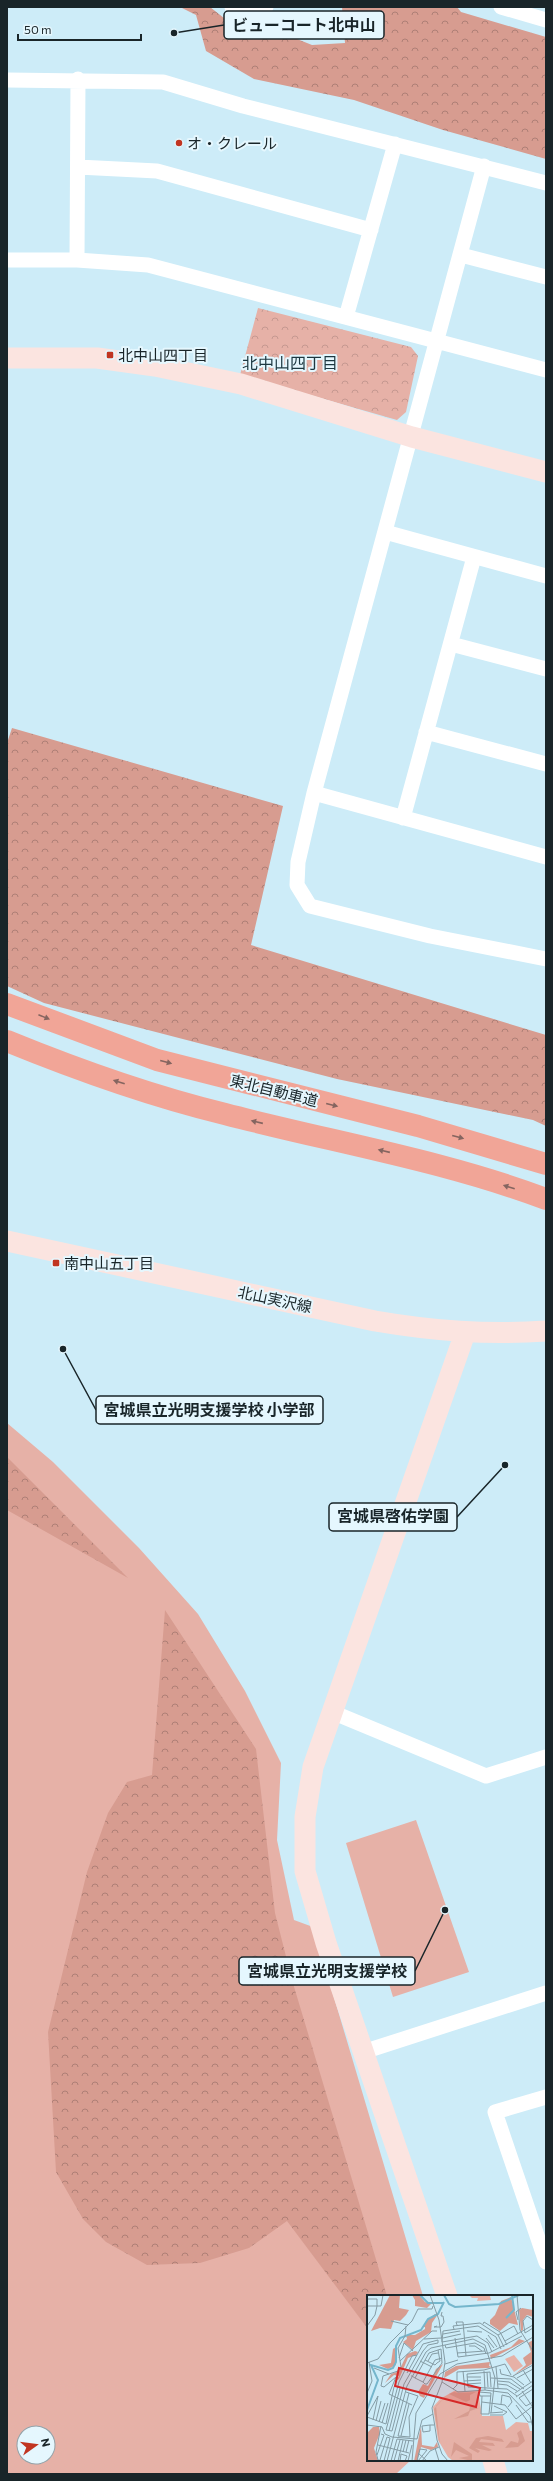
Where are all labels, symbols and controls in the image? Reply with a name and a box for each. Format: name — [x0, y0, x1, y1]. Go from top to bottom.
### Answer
callout: ビューコート北中山 — [224, 11, 384, 39]
text: ビューコート北中山 — [232, 15, 376, 34]
scale bar — [18, 16, 141, 42]
text: 50 m — [24, 22, 52, 36]
place label: オ・クレール — [187, 134, 277, 152]
marker: オ・クレール — [174, 138, 184, 148]
place label: 北中山四丁目 — [118, 346, 208, 364]
marker: 北中山四丁目 — [105, 350, 115, 360]
district label: 北中山四丁目 — [242, 353, 338, 372]
one-way arrow — [38, 1015, 50, 1021]
one-way arrow — [160, 1059, 172, 1065]
street label: 東北自動車道 — [228, 1070, 320, 1110]
one-way arrow — [113, 1079, 125, 1085]
one-way arrow — [326, 1102, 338, 1108]
one-way arrow — [251, 1119, 263, 1125]
one-way arrow — [452, 1134, 464, 1140]
one-way arrow — [378, 1148, 390, 1154]
one-way arrow — [503, 1183, 515, 1189]
place label: 南中山五丁目 — [64, 1254, 154, 1272]
marker: 南中山五丁目 — [51, 1258, 61, 1268]
street label: 北山実沢線 — [236, 1282, 314, 1316]
callout: 宮城県立光明支援学校 小学部 — [96, 1396, 323, 1424]
text: 宮城県立光明支援学校 小学部 — [103, 1400, 315, 1419]
callout: 宮城県啓佑学園 — [329, 1503, 457, 1531]
text: 宮城県啓佑学園 — [337, 1506, 449, 1525]
callout: 宮城県立光明支援学校 — [239, 1957, 415, 1985]
text: 宮城県立光明支援学校 — [247, 1961, 407, 1980]
inset map — [367, 2295, 533, 2461]
north arrow — [16, 2425, 56, 2465]
text: N — [39, 2437, 53, 2448]

